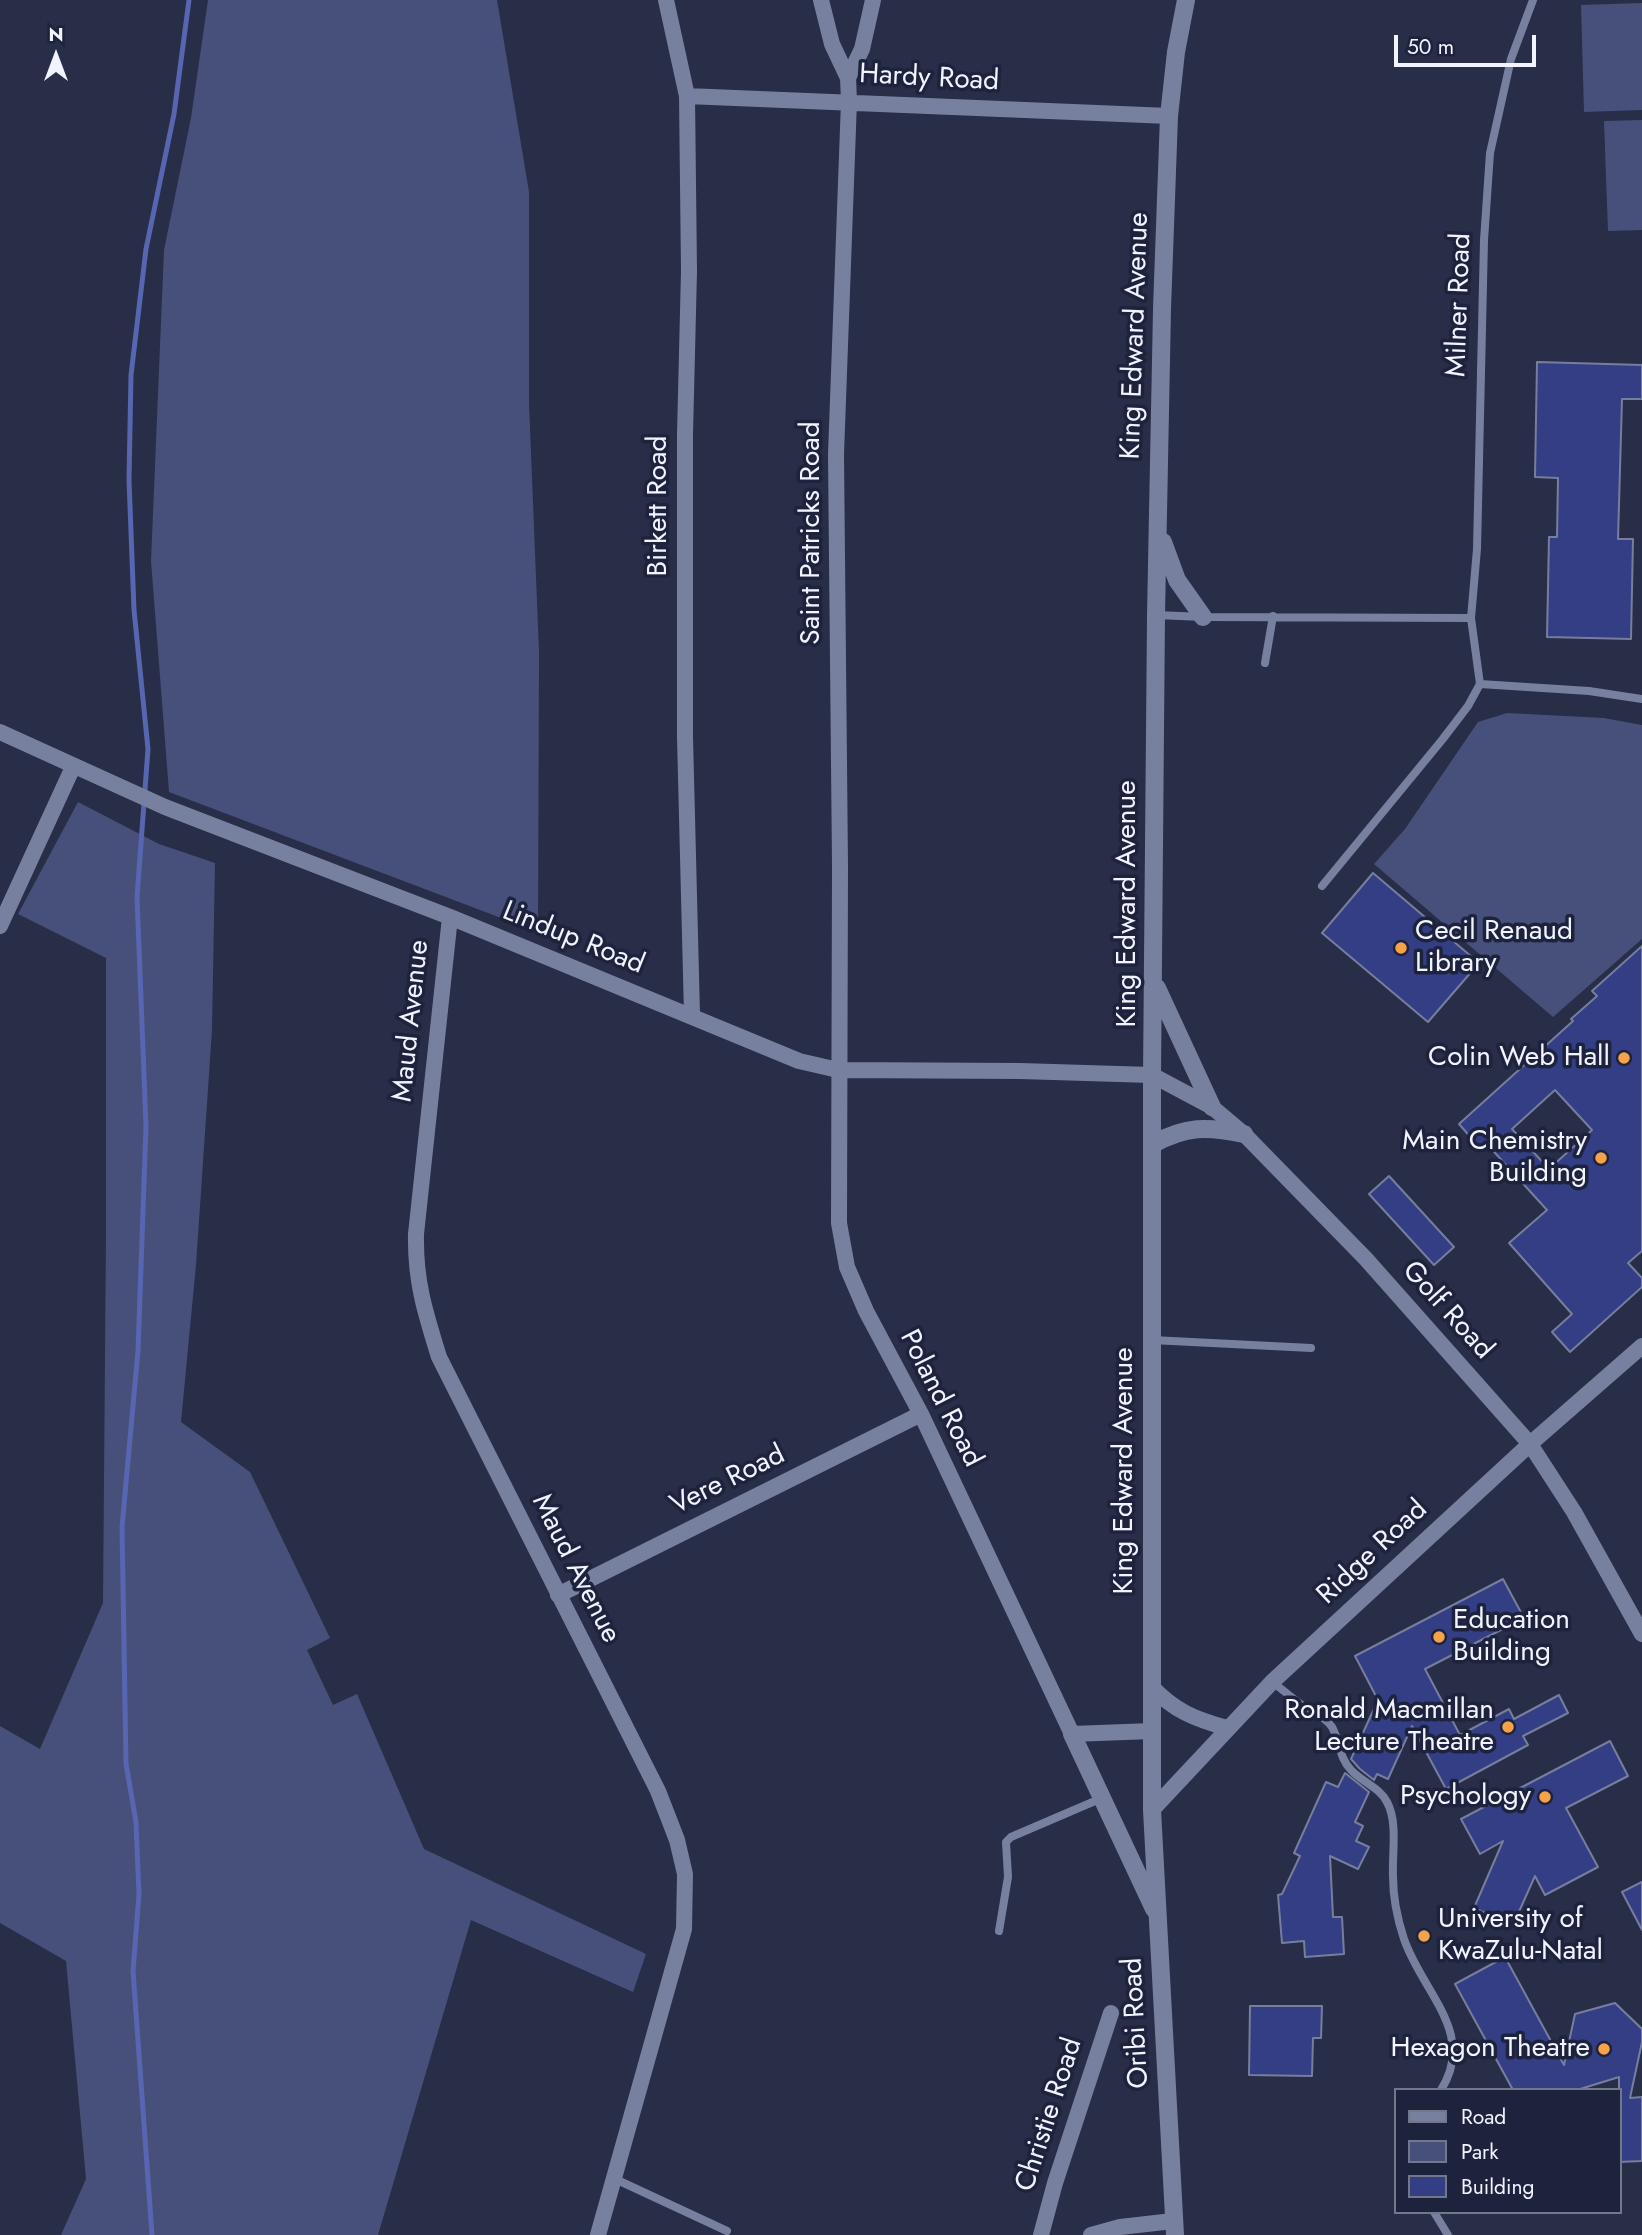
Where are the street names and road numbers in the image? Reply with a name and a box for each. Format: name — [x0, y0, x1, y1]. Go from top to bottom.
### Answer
street label: Hardy Road — [858, 59, 1000, 99]
street label: King Edward Avenue — [1115, 212, 1157, 460]
street label: Milner Road — [1441, 232, 1479, 378]
street label: Saint Patricks Road — [795, 421, 829, 645]
street label: Birkett Road — [642, 435, 676, 577]
street label: King Edward Avenue — [1111, 780, 1145, 1028]
street label: Lindup Road — [497, 895, 649, 983]
street label: Maud Avenue — [387, 938, 437, 1104]
street label: Golf Road — [1394, 1255, 1500, 1367]
street label: Poland Road — [891, 1325, 989, 1473]
street label: King Edward Avenue — [1108, 1347, 1142, 1595]
street label: Vere Road — [665, 1439, 791, 1523]
street label: Maud Avenue — [523, 1489, 627, 1649]
street label: Ridge Road — [1311, 1494, 1435, 1612]
street label: Oribi Road — [1117, 1957, 1157, 2089]
street label: Christie Road — [1009, 2034, 1091, 2196]

